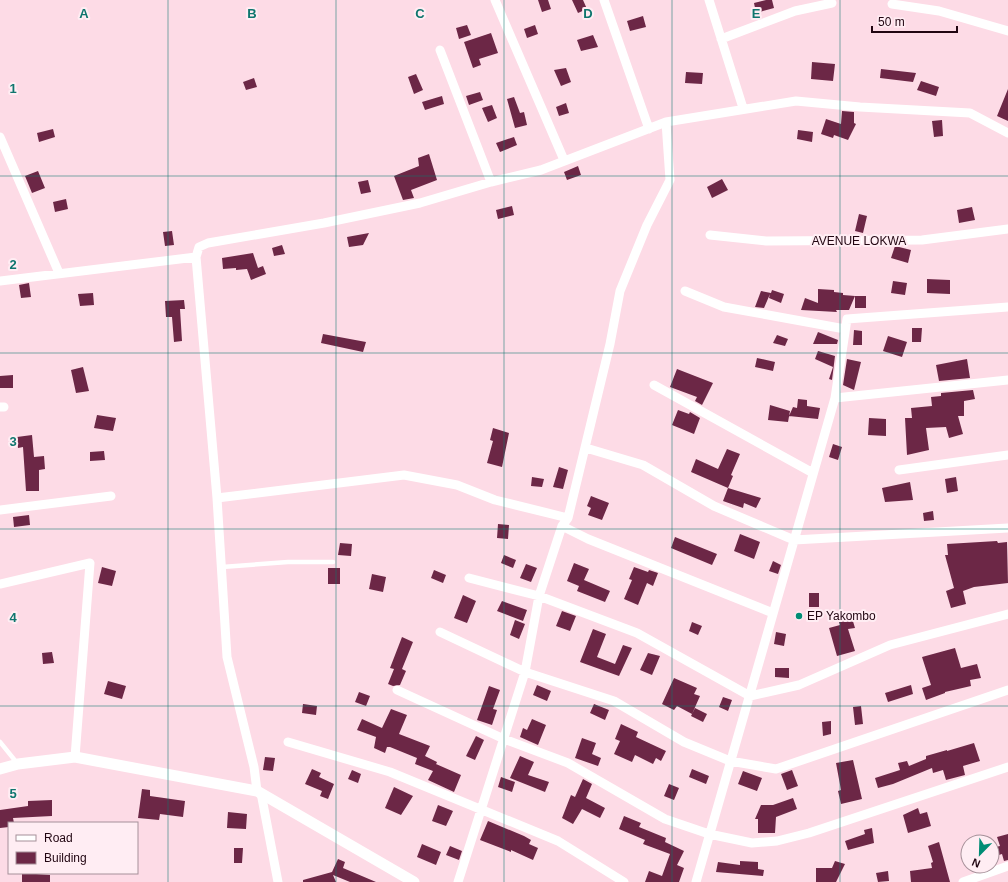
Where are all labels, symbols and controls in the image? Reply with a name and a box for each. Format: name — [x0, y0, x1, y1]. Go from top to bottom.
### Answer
text: A — [79, 6, 89, 21]
text: B — [247, 6, 257, 21]
text: C — [415, 6, 425, 21]
text: D — [583, 6, 593, 21]
text: E — [752, 6, 761, 21]
scale bar — [872, 8, 957, 34]
text: 50 m — [878, 15, 905, 29]
text: 1 — [9, 81, 17, 96]
street label: AVENUE LOKWA — [812, 234, 906, 248]
text: 2 — [9, 257, 17, 272]
text: 3 — [9, 434, 17, 449]
place label: EP Yakombo — [807, 609, 876, 623]
text: 4 — [9, 610, 17, 625]
marker: EP Yakombo — [794, 611, 804, 621]
text: 5 — [9, 786, 17, 801]
legend — [8, 822, 138, 874]
text: Road — [44, 831, 73, 845]
north arrow — [960, 834, 1000, 874]
text: Building — [44, 851, 87, 865]
text: N — [970, 856, 982, 870]

